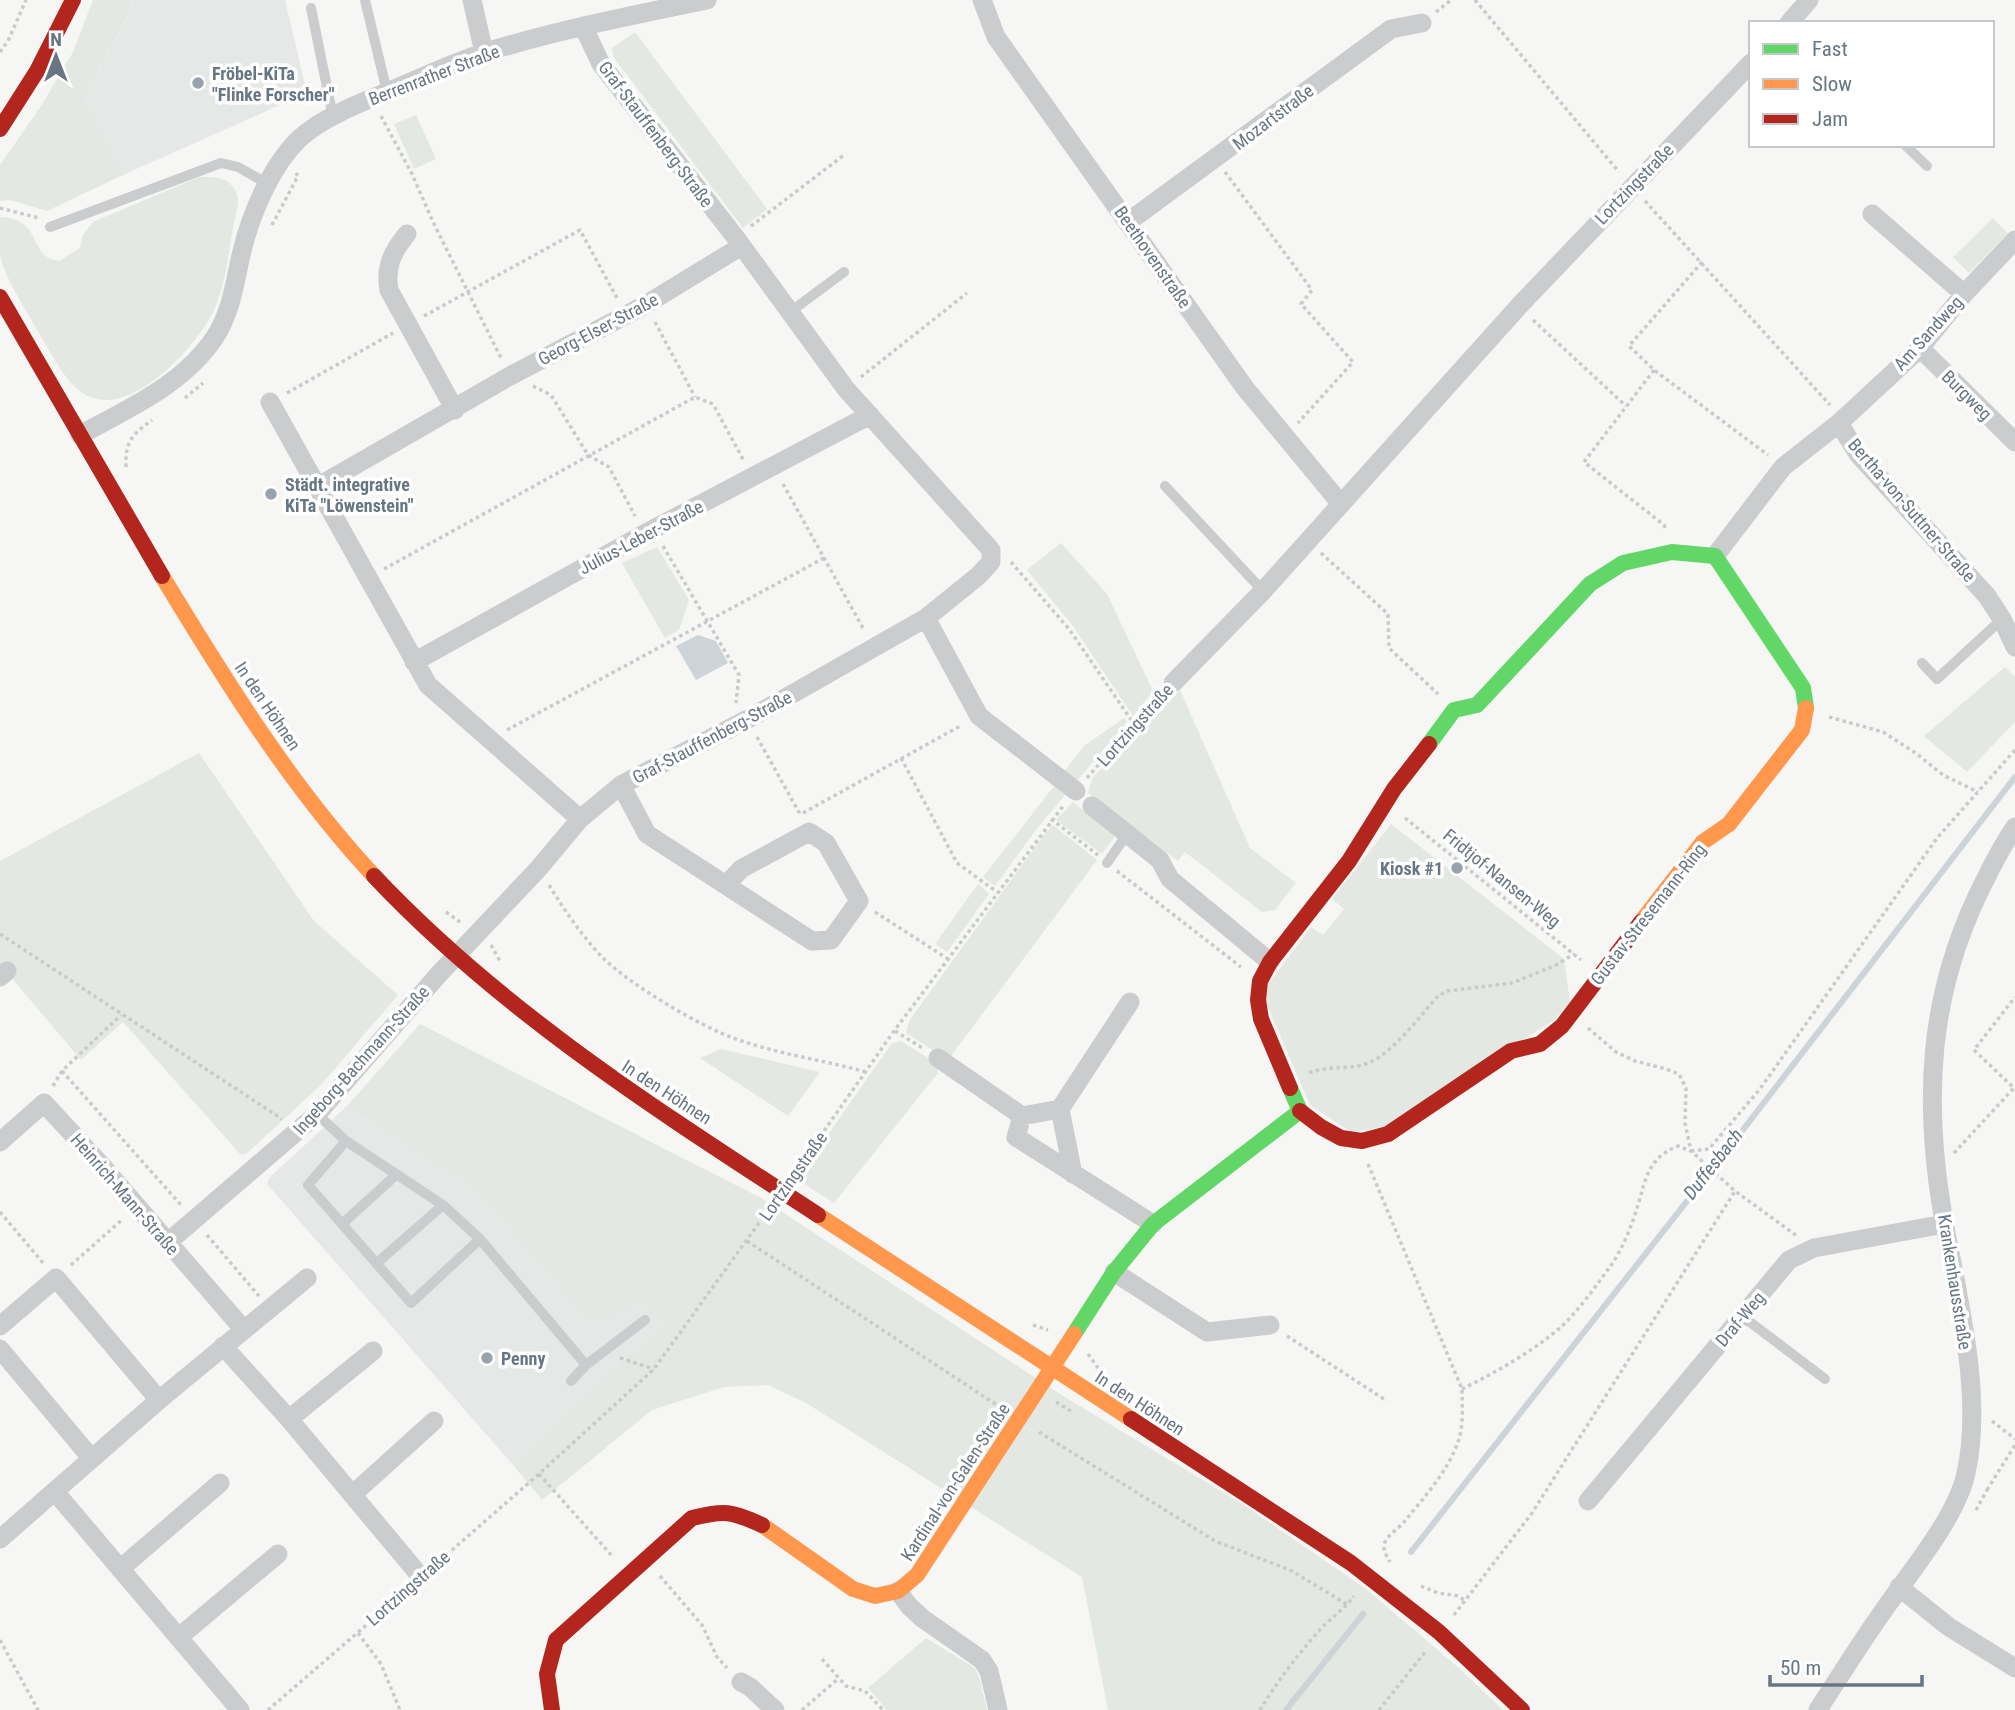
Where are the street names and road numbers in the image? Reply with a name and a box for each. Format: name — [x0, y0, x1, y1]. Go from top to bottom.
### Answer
street label: Berrenrather Straße — [366, 40, 502, 110]
street label: Graf-Stauffenberg-Straße — [594, 57, 718, 211]
street label: Mozartstraße — [1229, 80, 1317, 154]
street label: Lortzingstraße — [1590, 139, 1678, 229]
street label: Beethovenstraße — [1110, 202, 1196, 312]
street label: Georg-Elser-Straße — [534, 289, 662, 369]
street label: Am Sandweg — [1889, 292, 1967, 374]
street label: Burgweg — [1938, 366, 1996, 424]
street label: Bertha-von-Suttner-Straße — [1844, 434, 1980, 586]
street label: Julius-Leber-Straße — [575, 495, 707, 579]
street label: In den Höhnen — [231, 658, 305, 754]
street label: Lortzingstraße — [1093, 679, 1177, 771]
street label: Graf-Stauffenberg-Straße — [629, 686, 795, 788]
street label: Fridtjof-Nansen-Weg — [1439, 824, 1565, 932]
street label: Gustav-Stresemann-Ring — [1586, 839, 1710, 989]
street label: Ingeborg-Bachmann-Straße — [289, 981, 433, 1139]
street label: In den Höhnen — [618, 1055, 716, 1129]
street label: Lortzingstraße — [755, 1128, 831, 1224]
street label: Heinrich-Mann-Straße — [67, 1129, 183, 1259]
street label: Krankenhausstraße — [1934, 1213, 1976, 1351]
street label: Draf-Weg — [1711, 1287, 1769, 1351]
street label: In den Höhnen — [1091, 1366, 1189, 1440]
street label: Kardinal-von-Galen-Straße — [896, 1399, 1014, 1565]
street label: Lortzingstraße — [362, 1546, 454, 1630]

